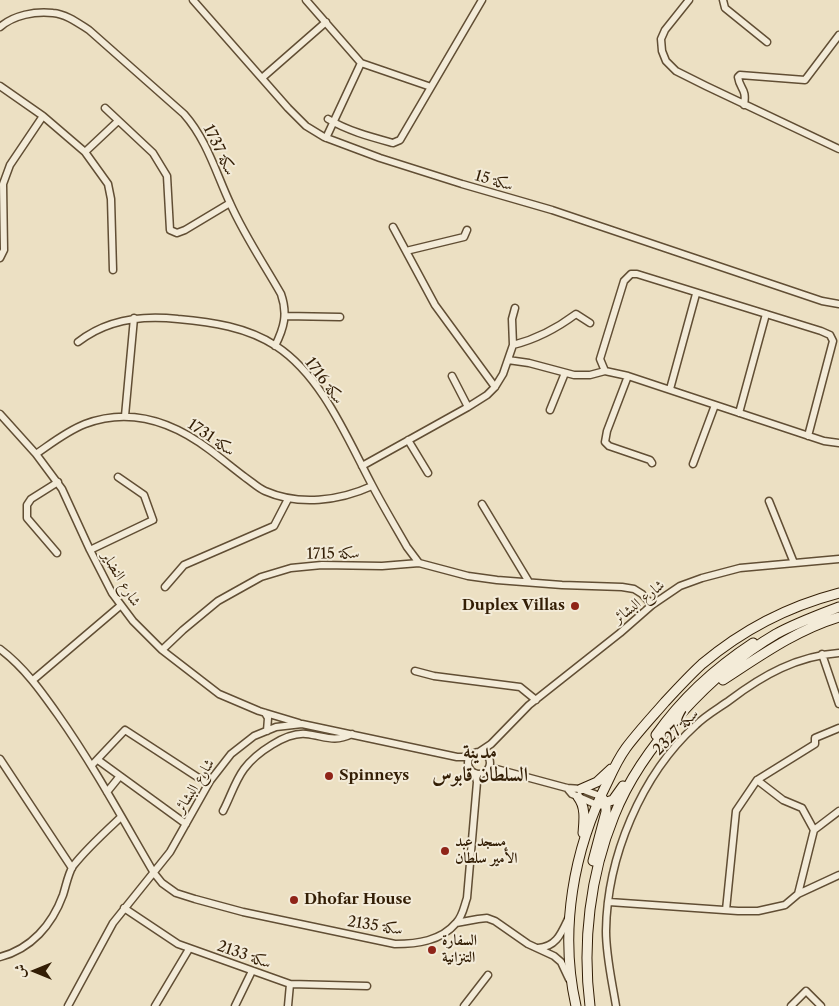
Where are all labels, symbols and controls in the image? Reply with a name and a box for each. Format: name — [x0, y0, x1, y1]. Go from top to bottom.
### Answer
street label: سكة 1737 — [199, 122, 239, 178]
street label: سكة 15 — [473, 167, 515, 195]
street label: سكة 1716 — [301, 354, 347, 408]
street label: سكة 1731 — [184, 416, 238, 460]
street label: سكة 1715 — [307, 545, 359, 563]
street label: شارع النضاير — [98, 548, 144, 610]
street label: شارع البشائر — [610, 576, 668, 628]
place label: Duplex Villas — [462, 597, 565, 615]
marker: Duplex Villas — [569, 600, 581, 612]
street label: سكة 2327 — [650, 705, 702, 759]
district label: مدينة السلطان قابوس — [432, 740, 528, 787]
street label: شارع البشائر — [171, 756, 219, 816]
place label: Spinneys — [339, 767, 409, 785]
marker: Spinneys — [323, 770, 335, 782]
place label: مسجد عبد الأمير سلطان — [455, 833, 517, 868]
marker: مسجد عبد الأمير سلطان — [439, 845, 451, 857]
place label: Dhofar House — [304, 891, 411, 909]
marker: Dhofar House — [288, 894, 300, 906]
street label: سكة 2135 — [346, 913, 404, 939]
place label: السفارة التنزانية — [442, 932, 477, 967]
street label: سكة 2133 — [215, 937, 273, 973]
marker: السفارة التنزانية — [426, 944, 438, 956]
north arrow — [10, 946, 60, 996]
text: ش — [11, 964, 29, 978]

